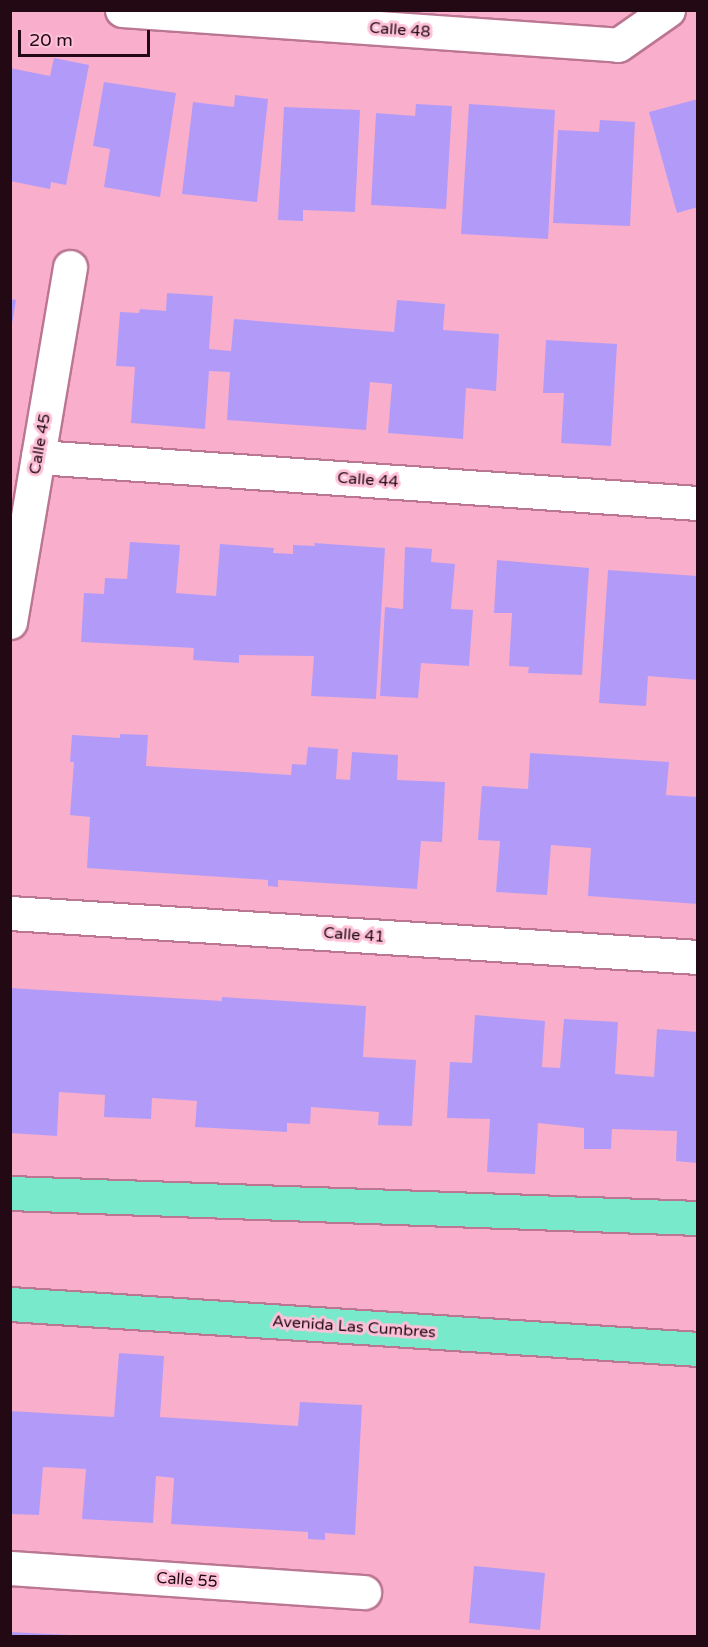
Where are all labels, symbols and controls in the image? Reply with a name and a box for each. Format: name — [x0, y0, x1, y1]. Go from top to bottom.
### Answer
scale bar — [21, 18, 153, 56]
street label: Calle 48 — [369, 18, 431, 42]
text: 20 m — [29, 29, 73, 51]
street label: Calle 45 — [25, 412, 55, 476]
street label: Calle 44 — [337, 468, 399, 492]
street label: Calle 41 — [323, 923, 385, 947]
street label: Avenida Las Cumbres — [272, 1312, 436, 1342]
street label: Calle 55 — [156, 1568, 218, 1592]

